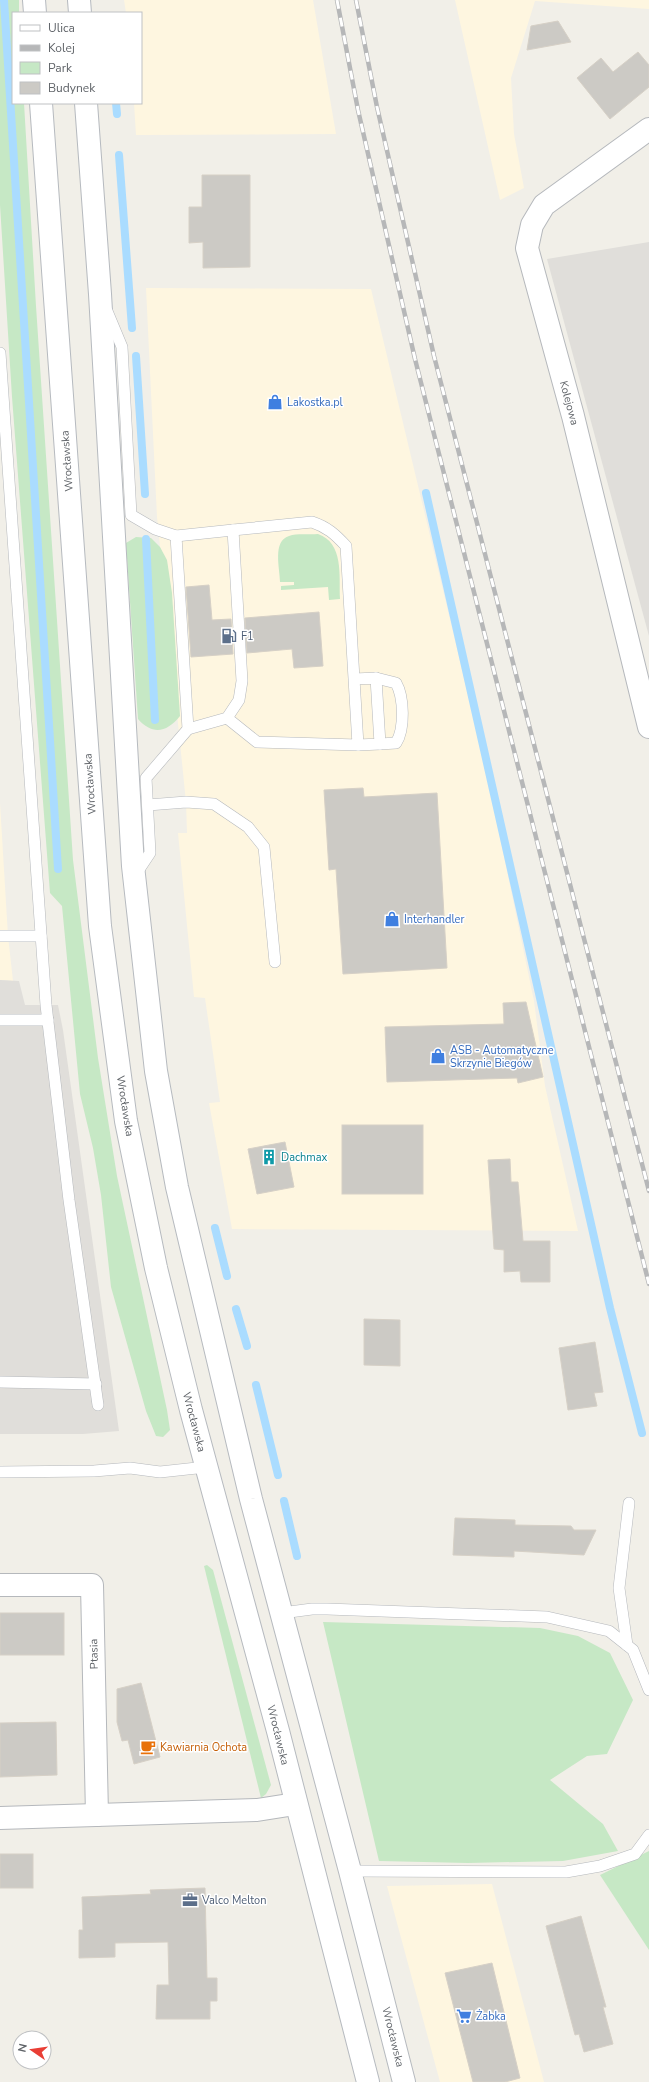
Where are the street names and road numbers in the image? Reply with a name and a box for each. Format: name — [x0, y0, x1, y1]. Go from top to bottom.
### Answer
street label: Kolejowa — [556, 379, 582, 427]
street label: Wrocławska — [57, 430, 77, 492]
street label: Wrocławska — [80, 753, 100, 815]
street label: Wrocławska — [113, 1075, 137, 1138]
street label: Wrocławska — [179, 1390, 209, 1454]
street label: Ptasia — [86, 1638, 102, 1669]
street label: Wrocławska — [263, 1703, 293, 1767]
street label: Wrocławska — [378, 2005, 408, 2069]

